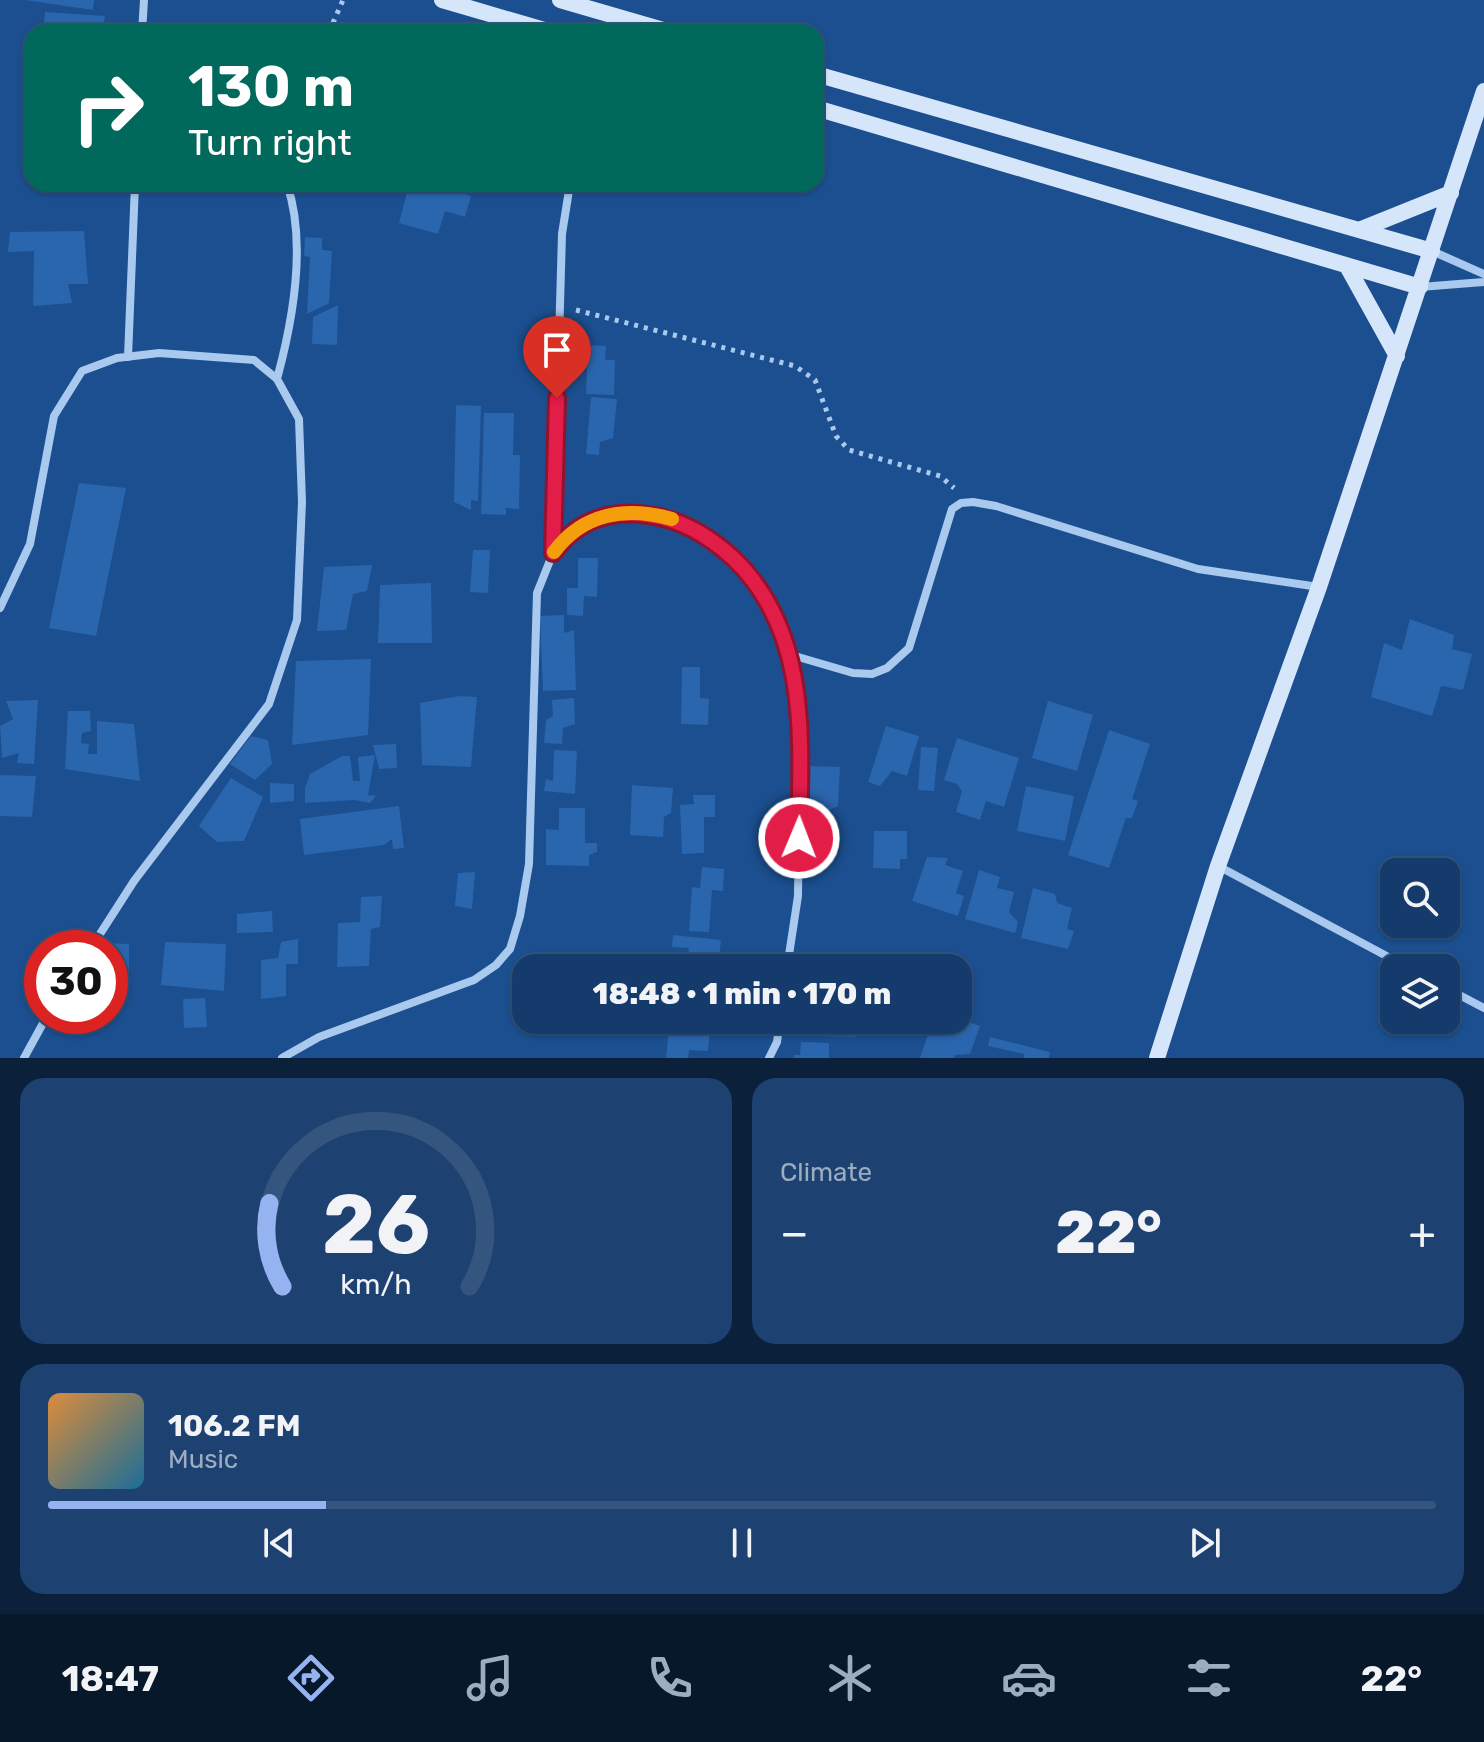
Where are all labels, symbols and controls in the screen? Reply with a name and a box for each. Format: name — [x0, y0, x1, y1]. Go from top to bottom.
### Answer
text: 130 m — [188, 54, 354, 120]
icon: right — [56, 56, 160, 160]
text: Turn right — [188, 121, 352, 164]
pin — [523, 316, 591, 398]
icon: arrive — [535, 328, 579, 372]
position arrow — [757, 796, 841, 880]
map controls — [1380, 858, 1460, 1034]
button: search — [1380, 858, 1460, 938]
speed limit sign: 30 — [24, 930, 128, 1034]
button: layers — [1380, 954, 1460, 1034]
text: 18:48 · 1 min · 170 m — [593, 976, 891, 1012]
text: Climate — [780, 1157, 872, 1188]
text: 26 — [322, 1175, 430, 1274]
text: 22° — [1055, 1197, 1162, 1268]
text: − — [780, 1207, 809, 1259]
text: + — [1409, 1207, 1436, 1259]
text: km/h — [340, 1267, 412, 1301]
text: 106.2 FM — [168, 1408, 301, 1444]
text: Music — [168, 1444, 238, 1475]
icon: previous — [257, 1521, 301, 1565]
icon: pause — [720, 1521, 764, 1565]
icon: next — [1183, 1521, 1227, 1565]
icon: directions — [283, 1650, 339, 1706]
icon: music — [462, 1650, 518, 1706]
icon: phone — [642, 1650, 698, 1706]
icon: climate — [822, 1650, 878, 1706]
icon: car — [1001, 1650, 1057, 1706]
icon: filters — [1181, 1650, 1237, 1706]
text: 18:47 — [62, 1657, 159, 1700]
text: 22° — [1361, 1657, 1422, 1700]

